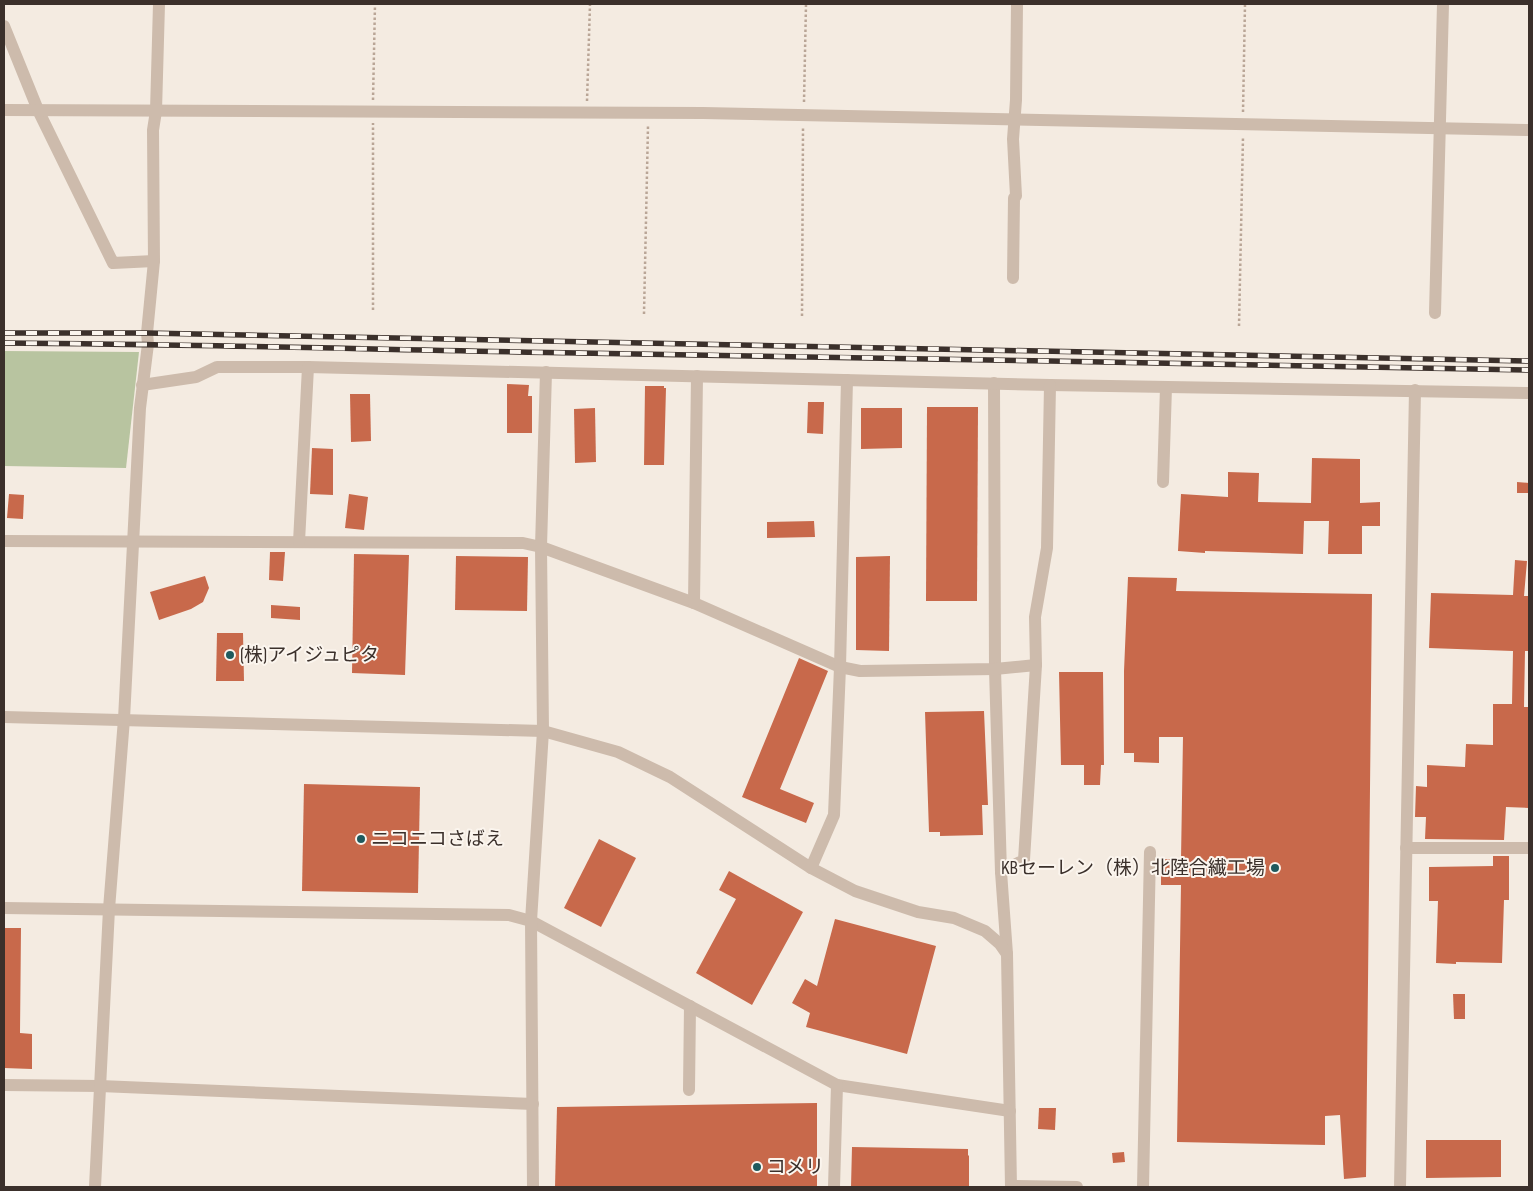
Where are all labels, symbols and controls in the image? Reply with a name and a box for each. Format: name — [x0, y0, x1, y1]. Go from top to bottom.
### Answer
place label: (株)アイジュピタ — [240, 644, 379, 667]
marker: (株)アイジュピタ — [224, 649, 236, 661]
place label: ニコニコさばえ — [371, 828, 504, 851]
marker: ニコニコさばえ — [355, 833, 367, 845]
place label: KBセーレン（株）北陸合繊工場 — [1001, 857, 1265, 880]
marker: KBセーレン（株）北陸合繊工場 — [1269, 862, 1281, 874]
place label: コメリ — [767, 1156, 824, 1179]
marker: コメリ — [751, 1161, 763, 1173]

